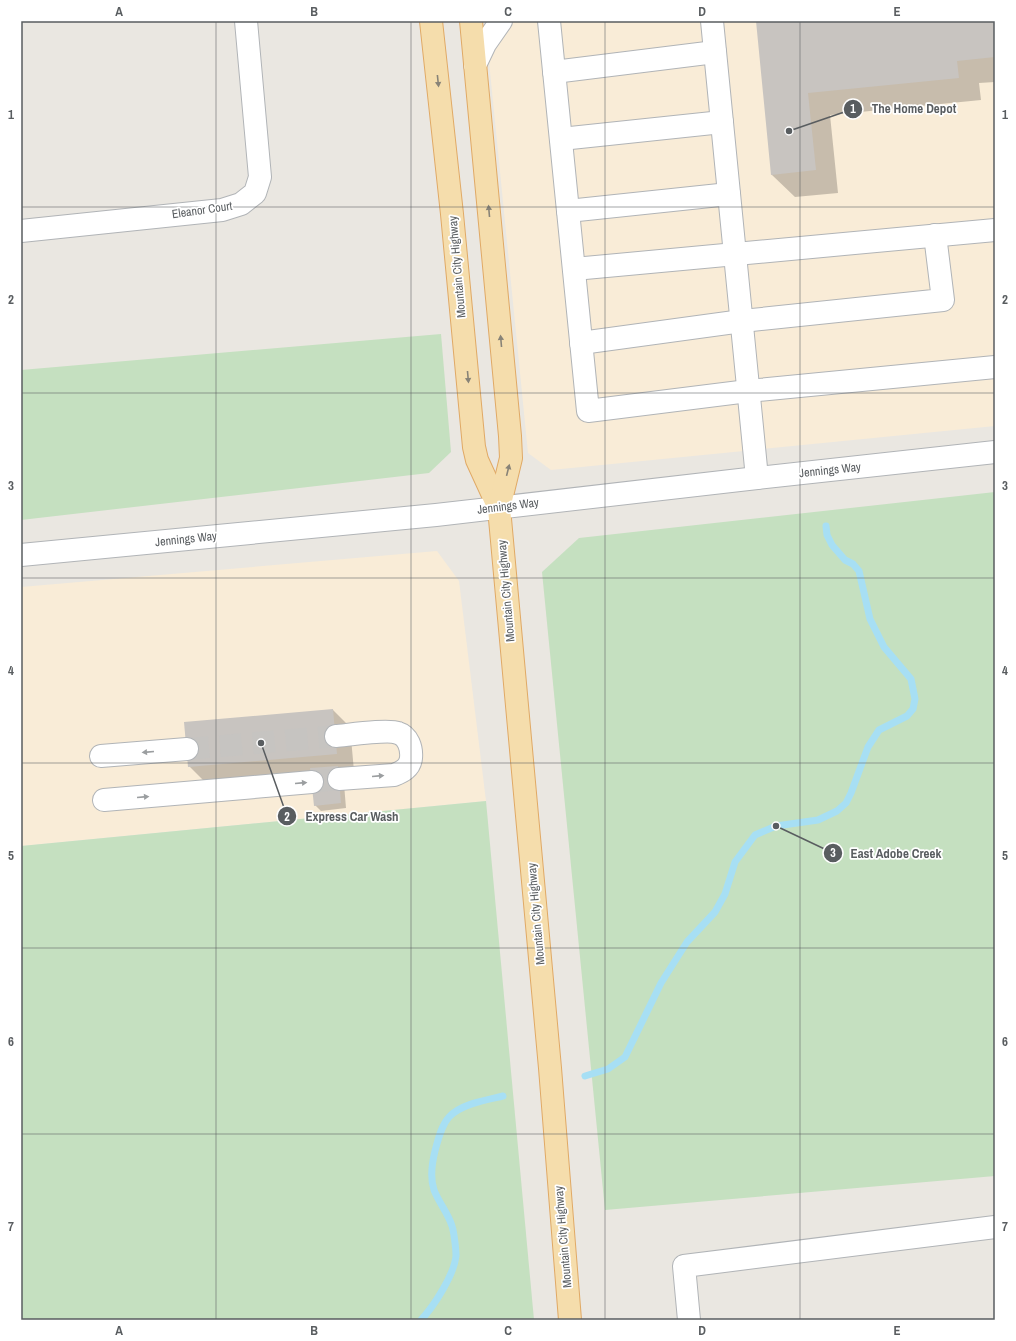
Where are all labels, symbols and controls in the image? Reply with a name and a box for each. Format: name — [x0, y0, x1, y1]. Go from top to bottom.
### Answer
text: A — [115, 3, 123, 20]
text: B — [310, 3, 318, 20]
text: C — [504, 3, 512, 20]
text: D — [698, 3, 706, 20]
text: E — [893, 3, 901, 20]
one-way arrow — [435, 75, 441, 87]
callout: The Home Depot — [843, 96, 964, 121]
text: The Home Depot — [872, 100, 957, 117]
text: 1 — [850, 101, 856, 117]
text: 1 — [8, 106, 14, 123]
text: 1 — [1002, 106, 1008, 123]
street label: Eleanor Court — [171, 198, 233, 222]
one-way arrow — [486, 205, 492, 217]
street label: Mountain City Highway — [445, 215, 469, 319]
text: 2 — [8, 291, 14, 308]
text: 2 — [1002, 291, 1008, 308]
one-way arrow — [498, 335, 505, 347]
one-way arrow — [464, 371, 471, 383]
street label: Jennings Way — [798, 459, 862, 481]
one-way arrow — [506, 464, 512, 476]
text: 3 — [8, 477, 14, 494]
text: 3 — [1002, 477, 1008, 494]
street label: Jennings Way — [476, 494, 540, 518]
street label: Jennings Way — [154, 528, 218, 550]
street label: Mountain City Highway — [494, 539, 518, 643]
text: 4 — [8, 662, 14, 679]
text: 4 — [1002, 662, 1008, 679]
one-way arrow — [142, 749, 154, 756]
one-way arrow — [372, 773, 384, 779]
one-way arrow — [295, 779, 307, 786]
one-way arrow — [137, 793, 149, 800]
callout: Express Car Wash — [277, 804, 406, 829]
text: Express Car Wash — [305, 808, 399, 825]
text: 2 — [284, 809, 290, 825]
callout: East Adobe Creek — [823, 841, 950, 866]
text: 3 — [830, 845, 836, 861]
text: East Adobe Creek — [851, 845, 941, 862]
text: 5 — [8, 847, 14, 864]
text: 5 — [1002, 847, 1008, 864]
street label: Mountain City Highway — [524, 862, 548, 966]
text: 6 — [8, 1033, 14, 1050]
text: 6 — [1002, 1033, 1008, 1050]
street label: Mountain City Highway — [551, 1185, 575, 1289]
text: 7 — [8, 1218, 14, 1235]
text: 7 — [1002, 1218, 1008, 1235]
text: A — [115, 1322, 123, 1339]
text: B — [310, 1322, 318, 1339]
text: C — [504, 1322, 512, 1339]
text: D — [698, 1322, 706, 1339]
text: E — [893, 1322, 901, 1339]

